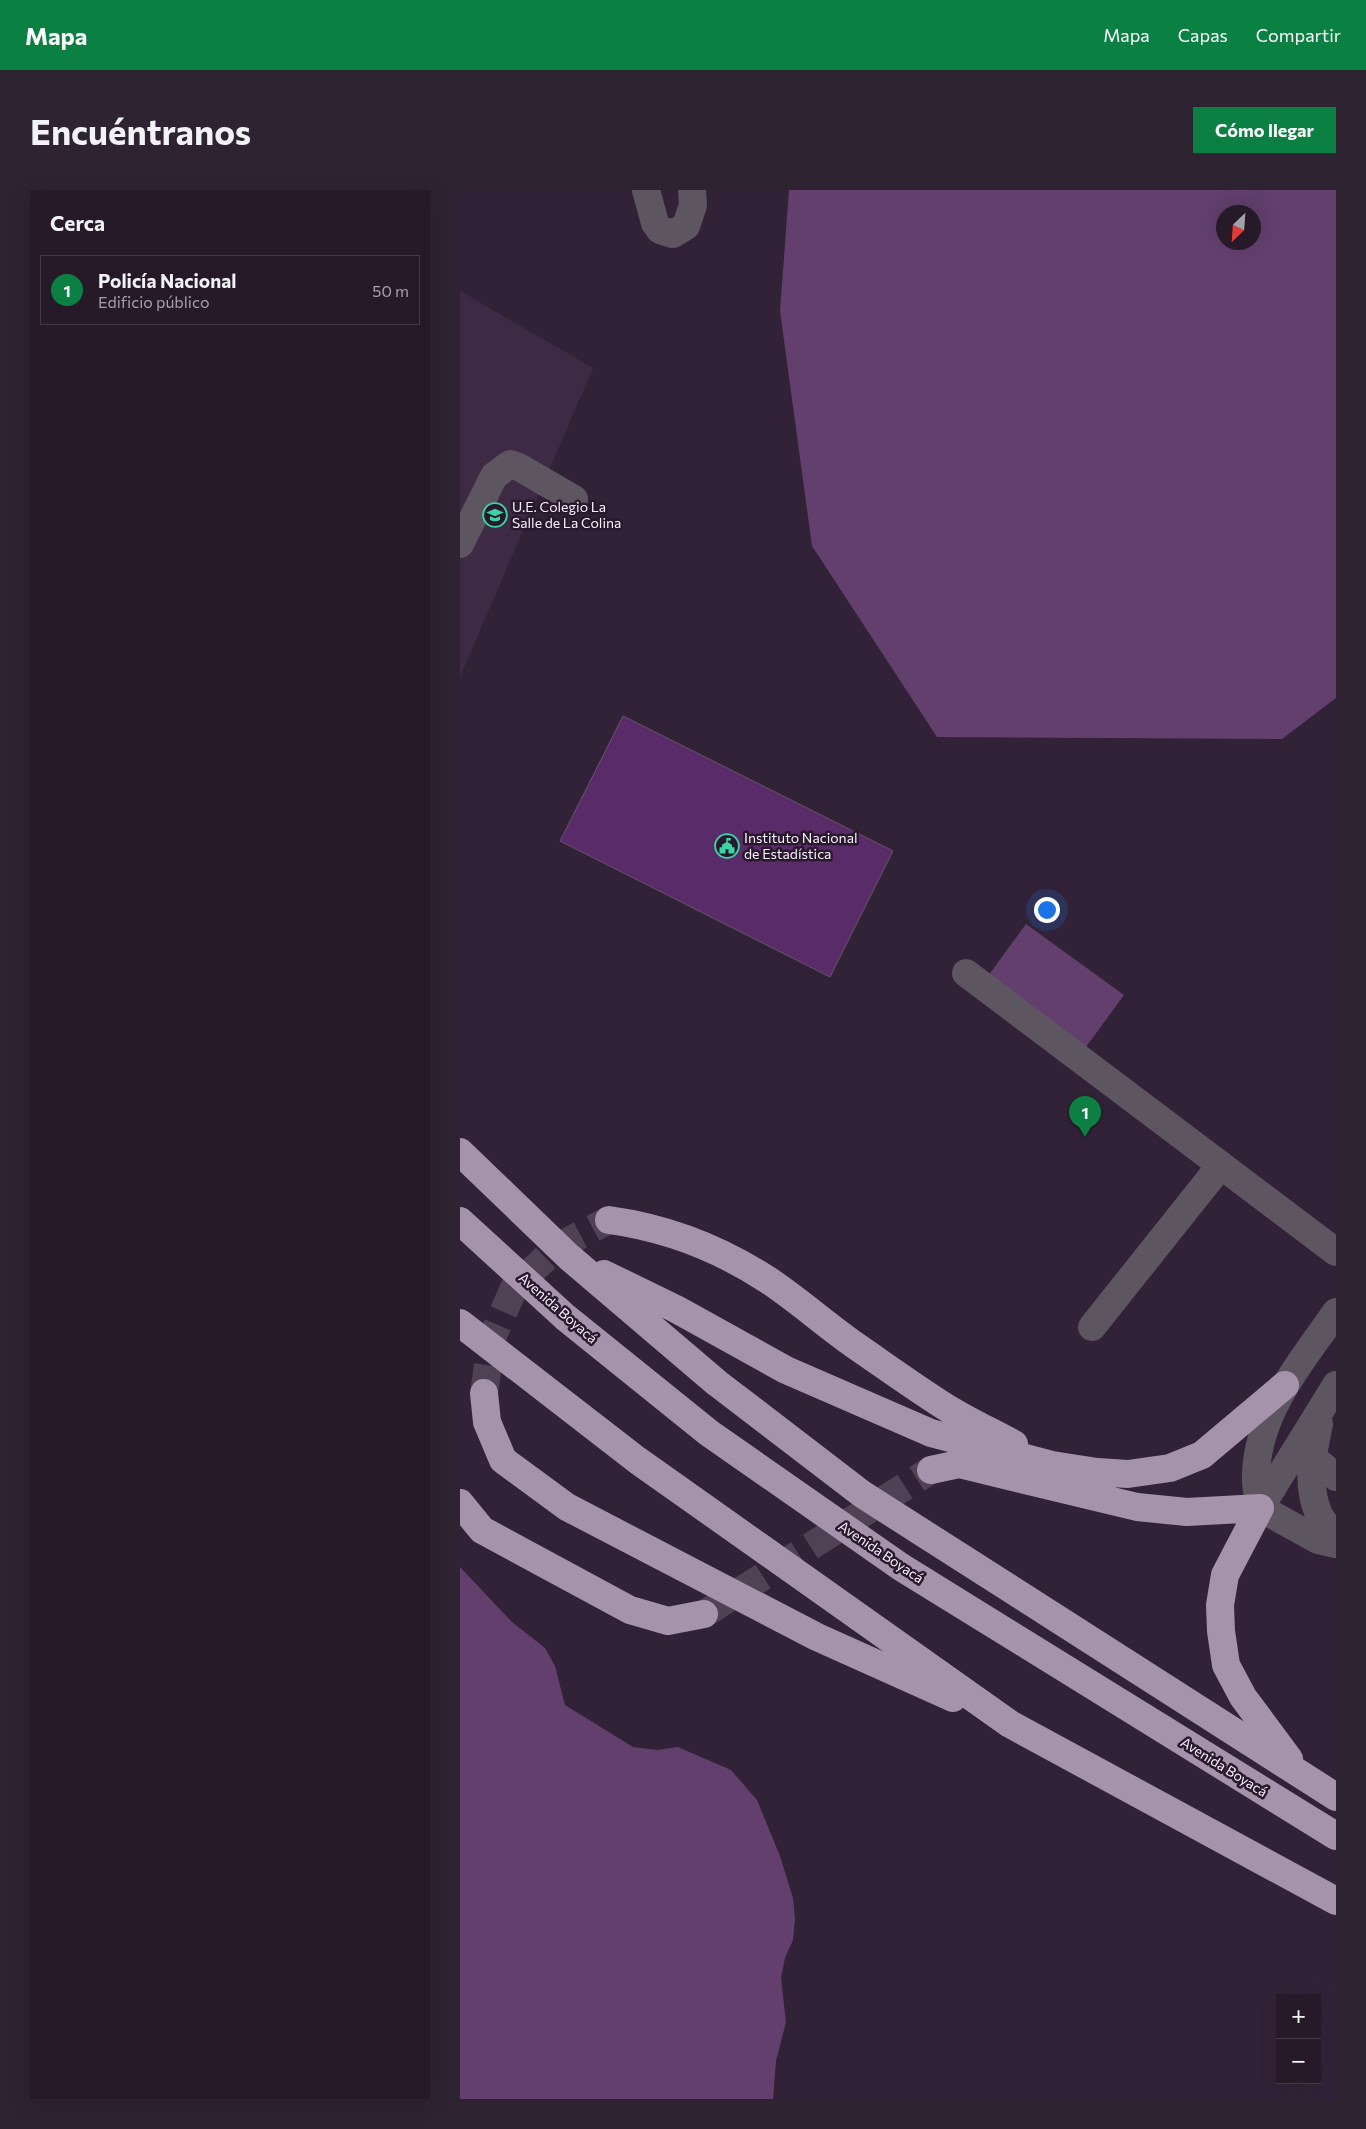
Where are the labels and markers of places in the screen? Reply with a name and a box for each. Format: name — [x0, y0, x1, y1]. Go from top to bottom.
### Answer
place label: U.E. Colegio La Salle de La Colina — [512, 498, 621, 531]
school or university icon: U.E. Colegio La Salle de La Colina — [482, 502, 508, 528]
place label: Instituto Nacional de Estadística — [744, 829, 858, 862]
public building icon: Instituto Nacional de Estadística — [714, 833, 740, 859]
pin: 1 — [1069, 1096, 1101, 1137]

